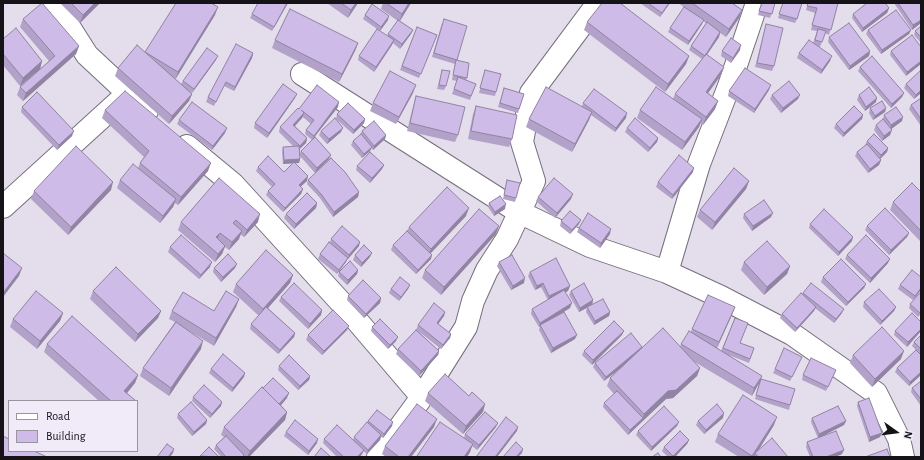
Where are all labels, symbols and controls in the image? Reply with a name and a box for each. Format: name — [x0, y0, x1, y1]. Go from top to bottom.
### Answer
legend — [8, 400, 138, 452]
text: Road — [46, 410, 70, 422]
north arrow — [876, 412, 916, 452]
text: Building — [46, 430, 86, 442]
text: N — [902, 430, 914, 440]

